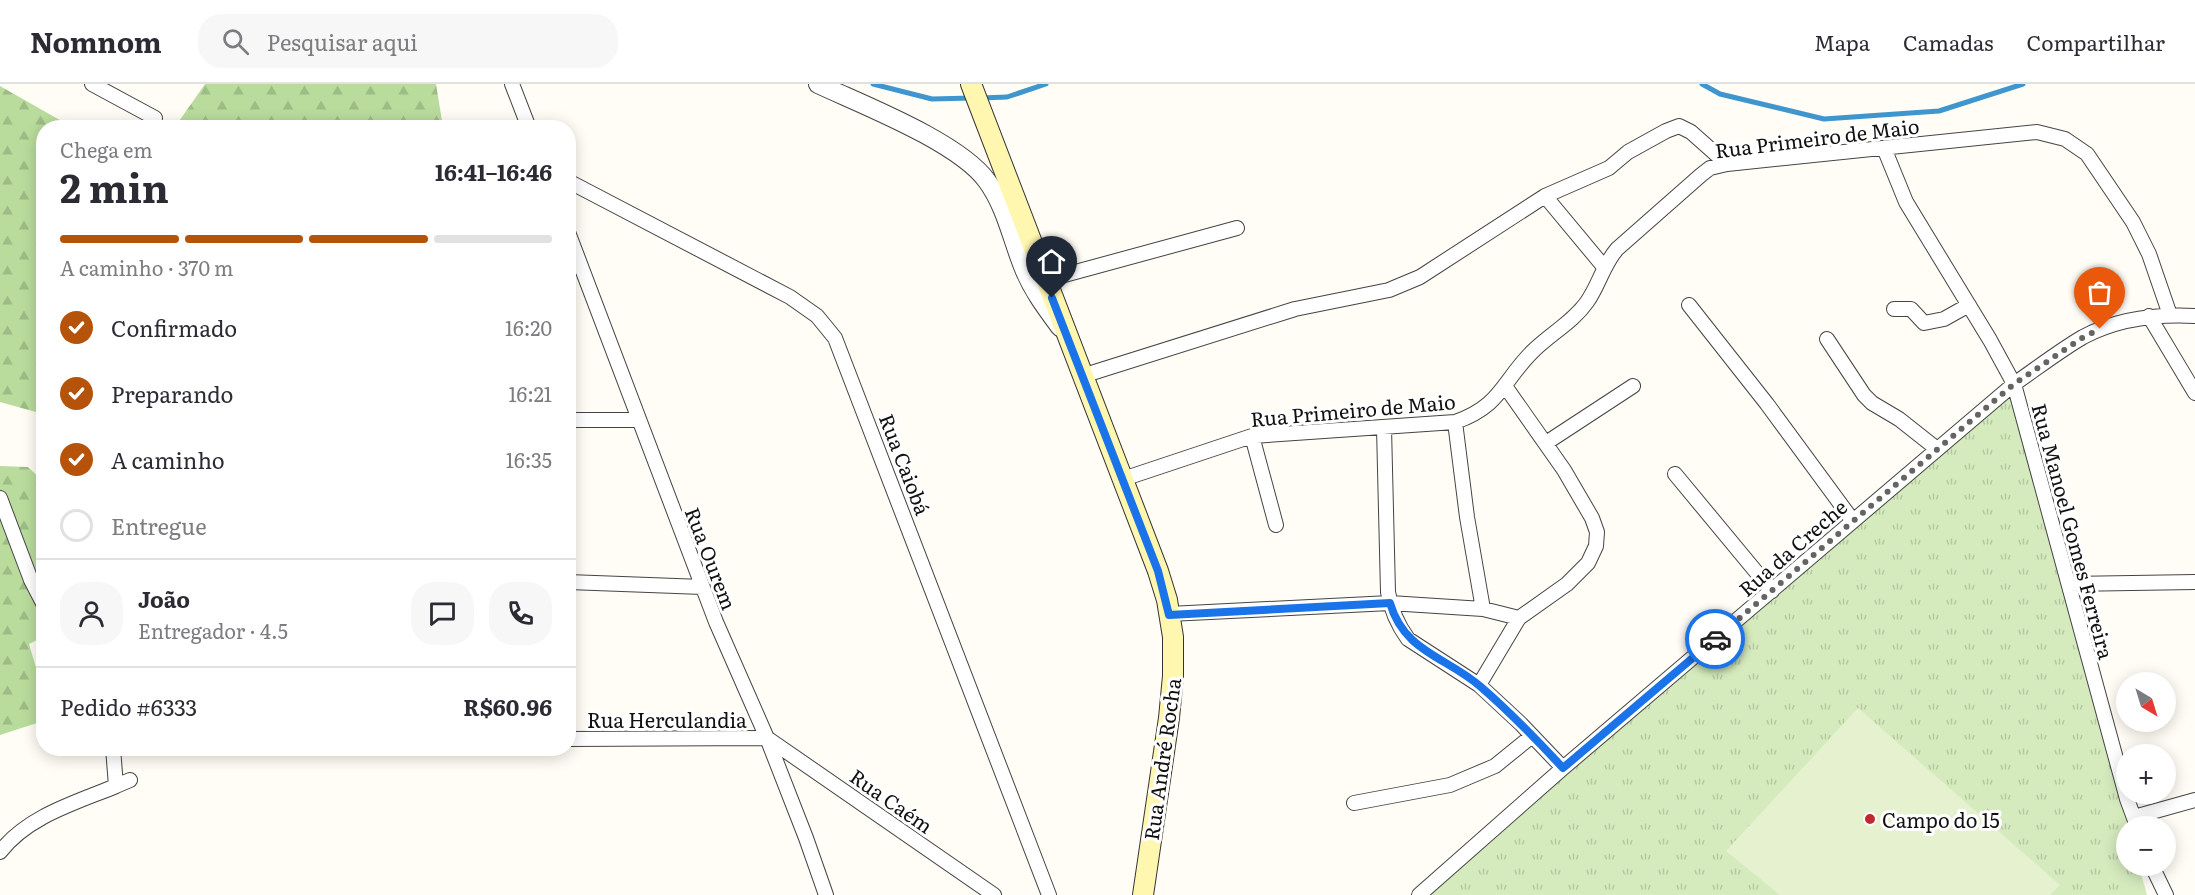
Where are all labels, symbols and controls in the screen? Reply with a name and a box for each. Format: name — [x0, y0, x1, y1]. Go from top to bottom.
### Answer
search box — [198, 14, 618, 68]
text: Nomnom — [30, 20, 162, 62]
icon: search — [219, 25, 252, 58]
text: Pesquisar aqui — [267, 25, 418, 58]
text: Mapa — [1814, 26, 1870, 57]
text: Camadas — [1903, 26, 1994, 57]
text: Compartilhar — [2027, 26, 2165, 57]
street label: Rua Primeiro de Maio — [1713, 110, 1921, 164]
text: Chega em — [60, 134, 153, 164]
text: 16:41–16:46 — [435, 155, 552, 188]
text: 2 min — [60, 157, 169, 215]
pin — [1026, 236, 1077, 298]
icon: home — [1035, 245, 1068, 278]
text: A caminho · 370 m — [60, 252, 233, 282]
pin — [2074, 267, 2125, 329]
icon: bag — [2083, 276, 2116, 309]
icon: check — [60, 311, 93, 344]
text: Confirmado — [111, 311, 237, 344]
text: 16:20 — [505, 312, 552, 342]
icon: check — [60, 377, 93, 410]
text: Preparando — [111, 377, 233, 410]
text: 16:21 — [508, 378, 552, 408]
street label: Rua Primeiro de Maio — [1249, 385, 1457, 433]
street label: Rua Manoel Gomes Ferreira — [2025, 400, 2123, 662]
street label: Rua Caiobá — [873, 409, 939, 519]
icon: check — [60, 443, 93, 476]
text: A caminho — [111, 443, 225, 476]
text: 16:35 — [506, 444, 552, 474]
street label: Rua da Creche — [1731, 491, 1853, 603]
street label: Rua Ourem — [679, 502, 745, 614]
text: Entregue — [111, 509, 207, 542]
button: person — [60, 582, 123, 645]
text: João — [138, 582, 190, 615]
button: chat — [411, 582, 474, 645]
button: phone — [489, 582, 552, 645]
courier — [1685, 609, 1745, 669]
text: Entregador · 4.5 — [138, 615, 288, 645]
icon: car — [1699, 623, 1732, 656]
north arrow — [2116, 672, 2176, 732]
map controls — [2116, 672, 2176, 876]
street label: Rua André Rocha — [1135, 676, 1187, 842]
text: Pedido #6333 — [60, 690, 197, 723]
text: R$60.96 — [463, 690, 552, 723]
street label: Rua Herculandia — [587, 704, 747, 734]
button: + — [2116, 744, 2176, 804]
street label: Rua Caém — [844, 760, 940, 840]
place label: Campo do 15 — [1882, 804, 2000, 834]
marker: Campo do 15 — [1863, 812, 1877, 826]
button: − — [2116, 816, 2176, 876]

